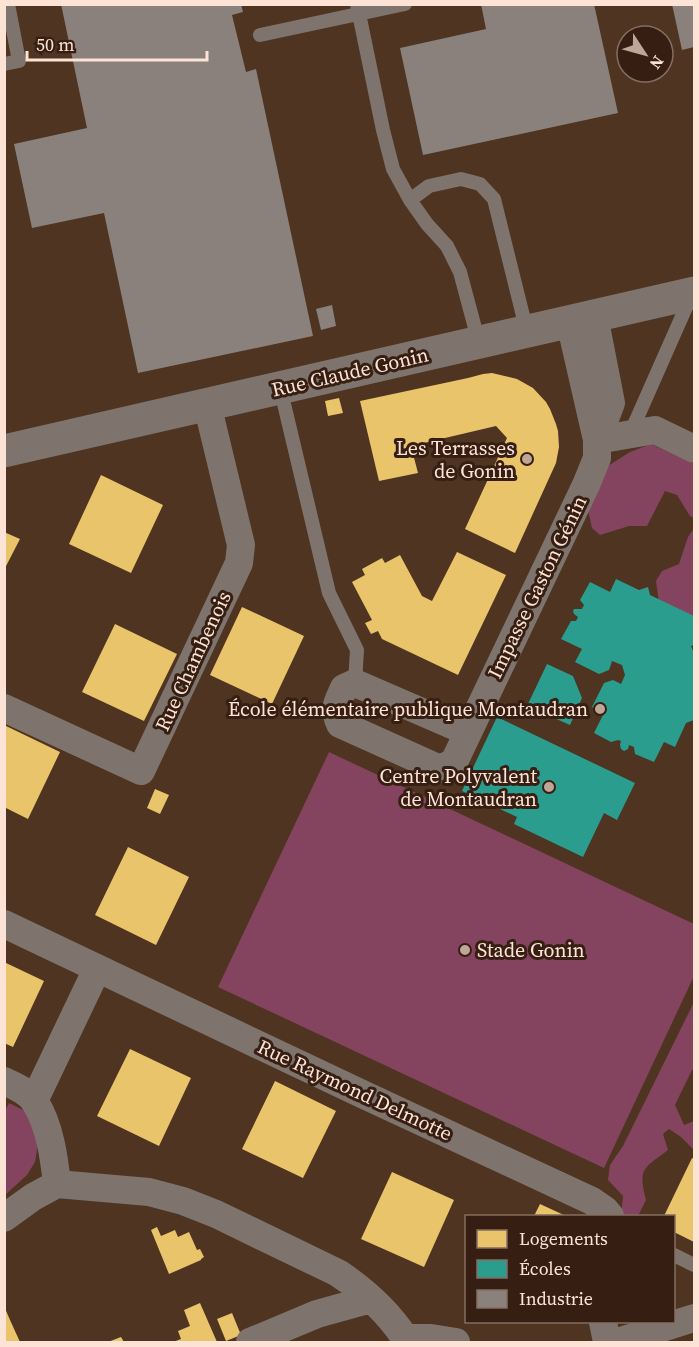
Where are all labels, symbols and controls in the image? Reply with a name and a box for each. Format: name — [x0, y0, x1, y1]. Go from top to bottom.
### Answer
scale bar — [27, 24, 207, 62]
north arrow — [615, 24, 675, 84]
text: 50 m — [36, 32, 74, 57]
text: N — [645, 52, 669, 74]
street label: Rue Claude Gonin — [269, 340, 431, 404]
place label: Les Terrasses de Gonin — [396, 434, 515, 485]
marker: Les Terrasses de Gonin — [520, 452, 534, 466]
street label: Impasse Gaston Génin — [481, 491, 593, 683]
street label: Rue Chambenois — [148, 587, 238, 735]
place label: École élémentaire publique Montaudran — [228, 695, 588, 723]
marker: École élémentaire publique Montaudran — [593, 702, 607, 716]
place label: Centre Polyvalent de Montaudran — [380, 762, 537, 813]
marker: Centre Polyvalent de Montaudran — [542, 780, 556, 794]
place label: Stade Gonin — [477, 936, 585, 964]
marker: Stade Gonin — [458, 943, 472, 957]
street label: Rue Raymond Delmotte — [253, 1033, 457, 1147]
legend — [465, 1215, 675, 1323]
text: Logements — [519, 1226, 608, 1251]
text: Écoles — [519, 1256, 571, 1281]
text: Industrie — [519, 1286, 593, 1311]

